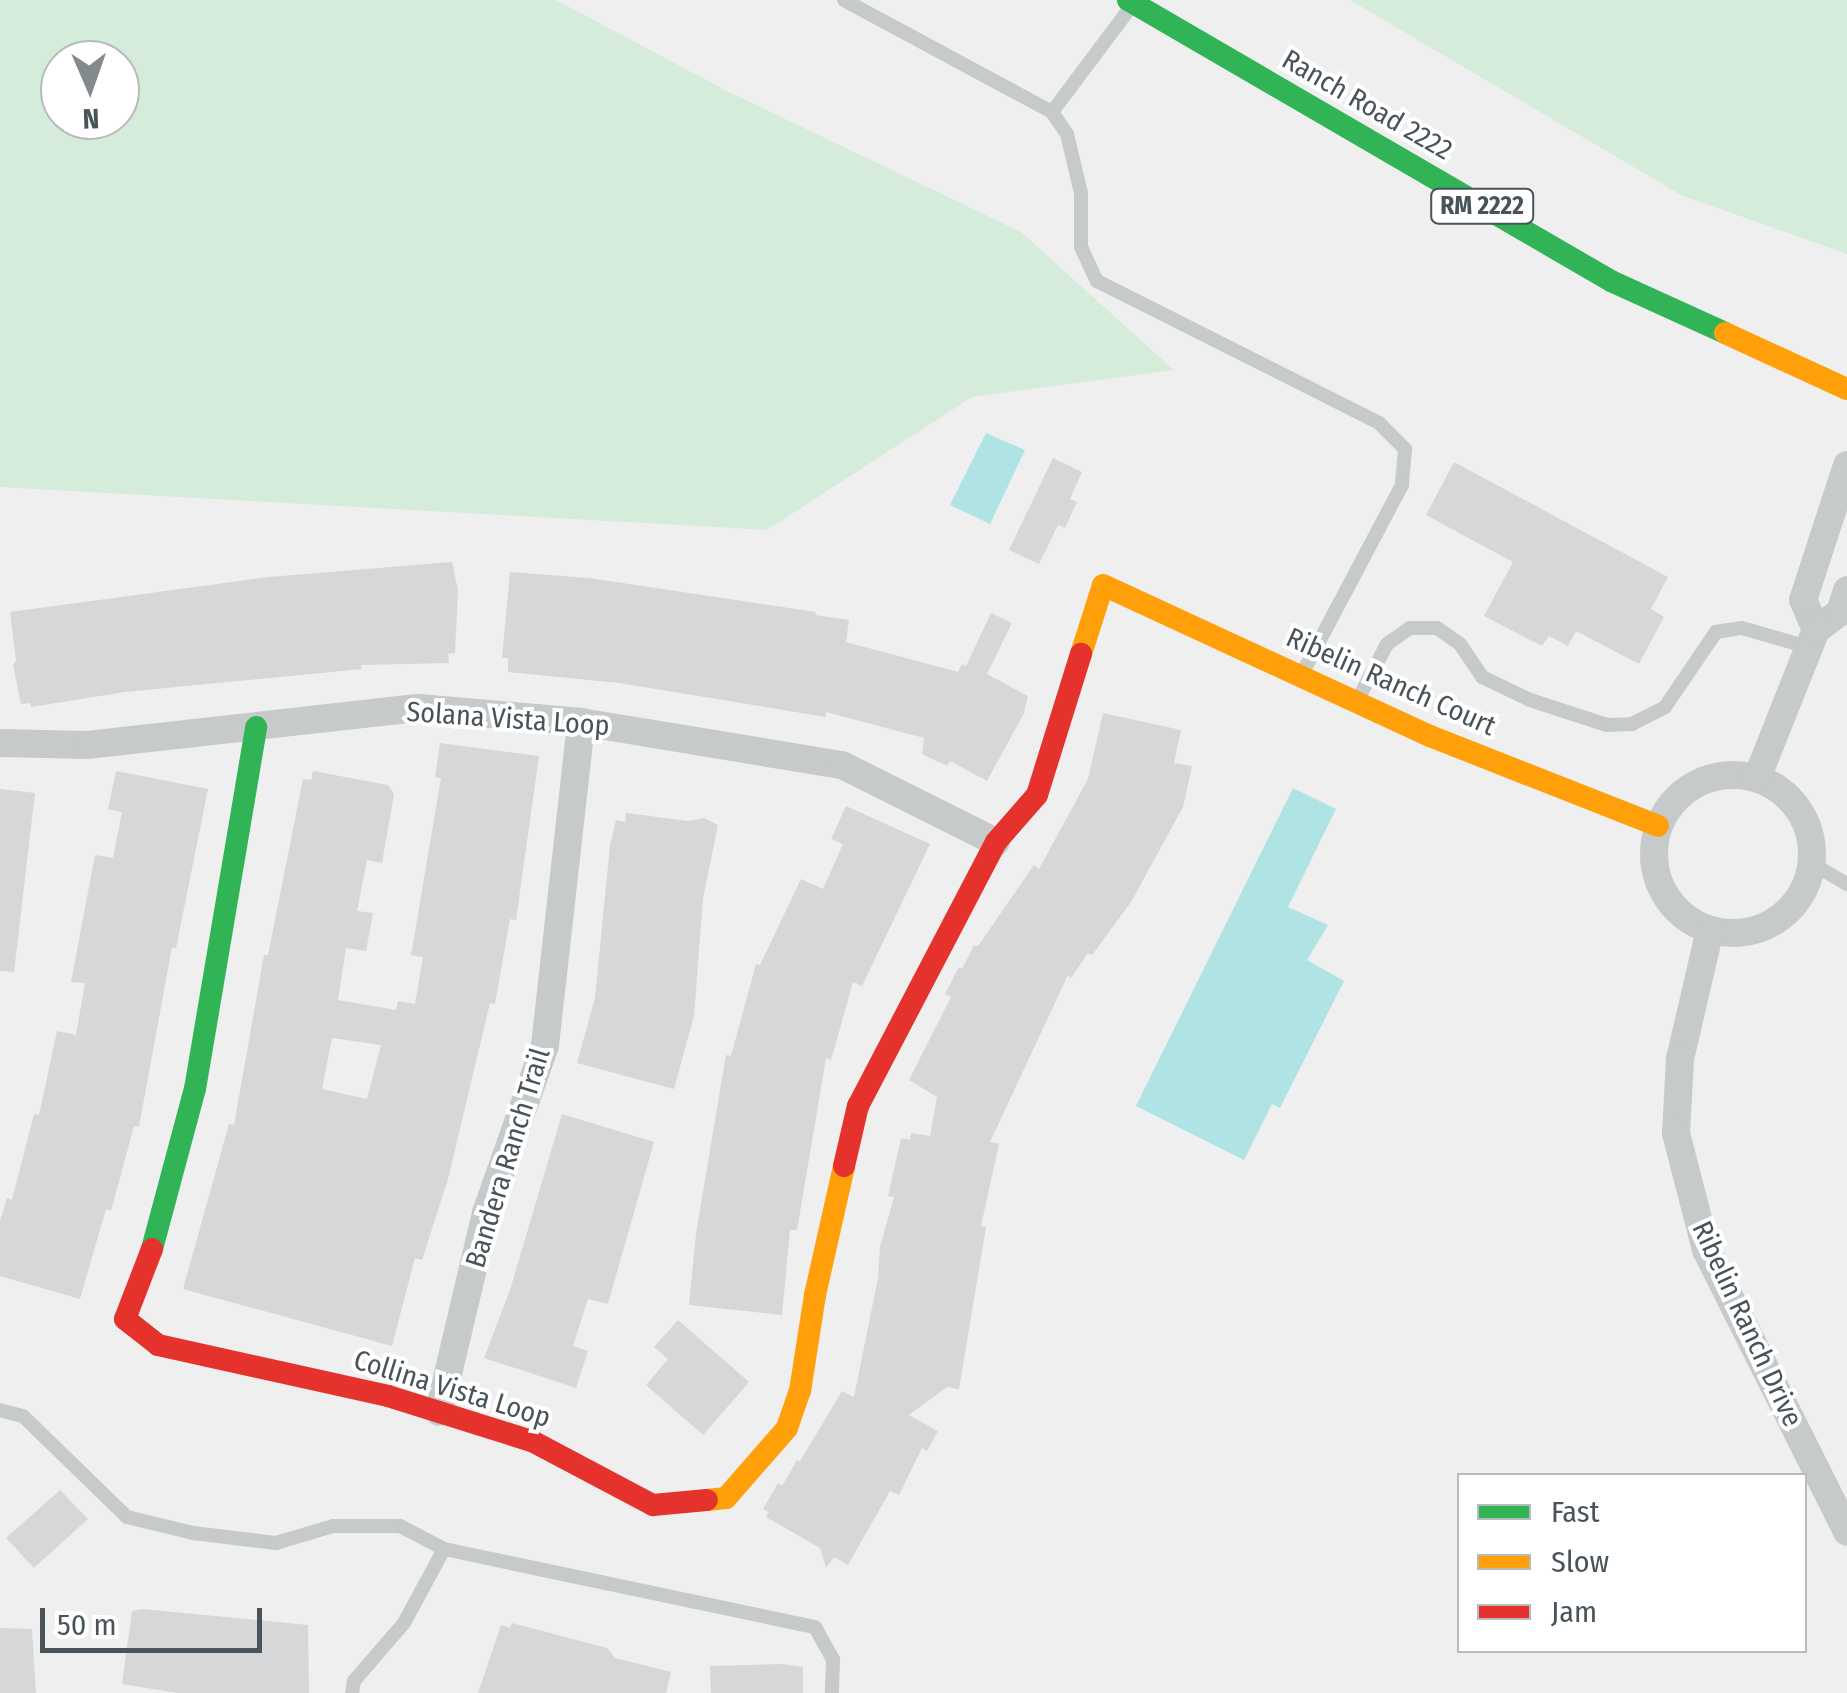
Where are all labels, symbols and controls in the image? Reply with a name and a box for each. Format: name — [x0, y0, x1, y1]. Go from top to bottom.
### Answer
north arrow — [40, 40, 140, 140]
street label: Ranch Road 2222 — [1276, 43, 1458, 167]
text: N — [82, 102, 100, 135]
road number: RM 2222 — [1430, 186, 1534, 226]
street label: Ribelin Ranch Court — [1281, 621, 1501, 743]
street label: Solana Vista Loop — [405, 695, 611, 743]
street label: Bandera Ranch Trail — [459, 1044, 557, 1272]
street label: Ribelin Ranch Drive — [1685, 1216, 1809, 1432]
street label: Collina Vista Loop — [350, 1343, 554, 1435]
legend — [1457, 1473, 1807, 1653]
text: Fast — [1551, 1494, 1599, 1530]
text: Slow — [1551, 1544, 1609, 1580]
scale bar — [45, 1588, 268, 1650]
text: Jam — [1551, 1594, 1597, 1630]
text: 50 m — [57, 1607, 117, 1643]

